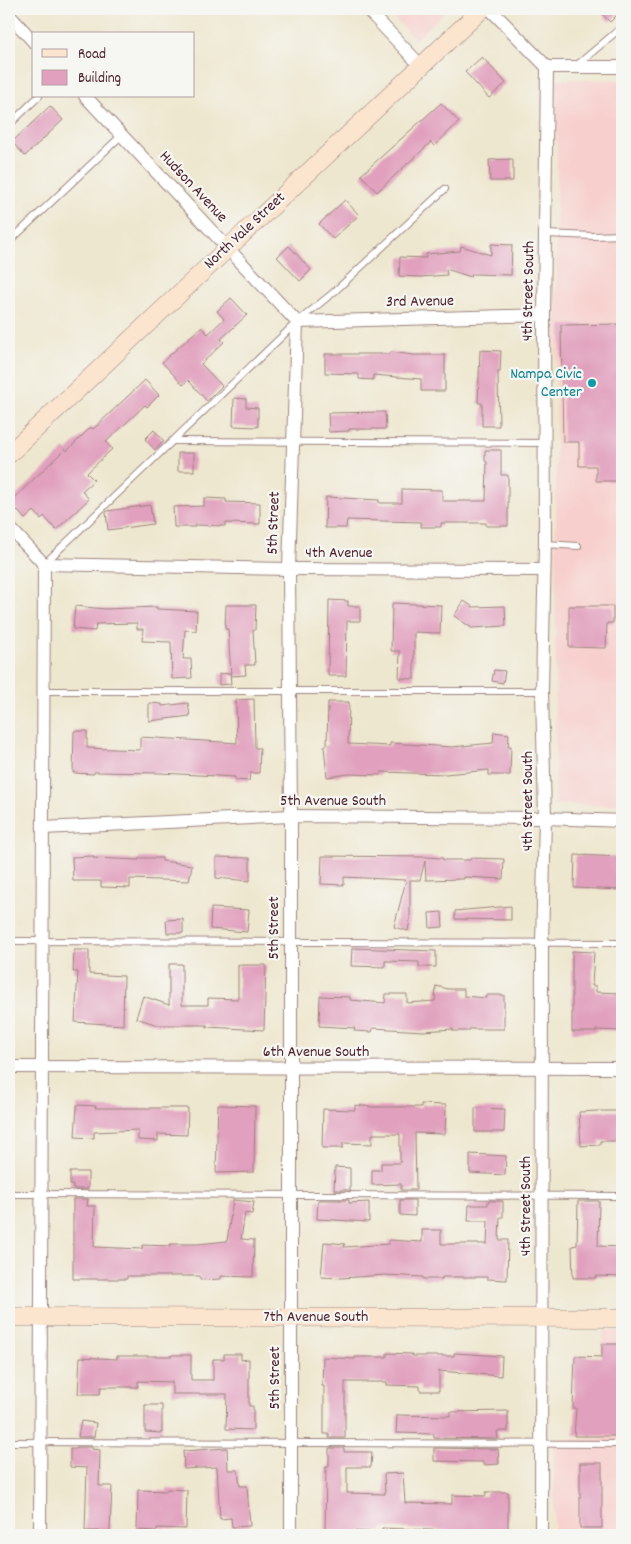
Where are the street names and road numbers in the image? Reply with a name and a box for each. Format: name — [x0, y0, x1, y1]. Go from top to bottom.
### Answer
street label: Hudson Avenue — [153, 146, 233, 228]
street label: North Yale Street — [199, 187, 291, 275]
street label: 4th Street South — [517, 241, 541, 341]
street label: 3rd Avenue — [386, 290, 454, 314]
street label: 5th Street — [261, 491, 287, 555]
street label: 4th Avenue — [305, 542, 373, 565]
street label: 4th Street South — [517, 751, 540, 851]
street label: 5th Avenue South — [280, 790, 386, 813]
street label: 5th Street — [263, 896, 286, 960]
street label: 6th Avenue South — [263, 1041, 369, 1064]
street label: 4th Street South — [515, 1156, 538, 1256]
street label: 7th Avenue South — [264, 1306, 368, 1329]
street label: 5th Street — [264, 1346, 287, 1410]

